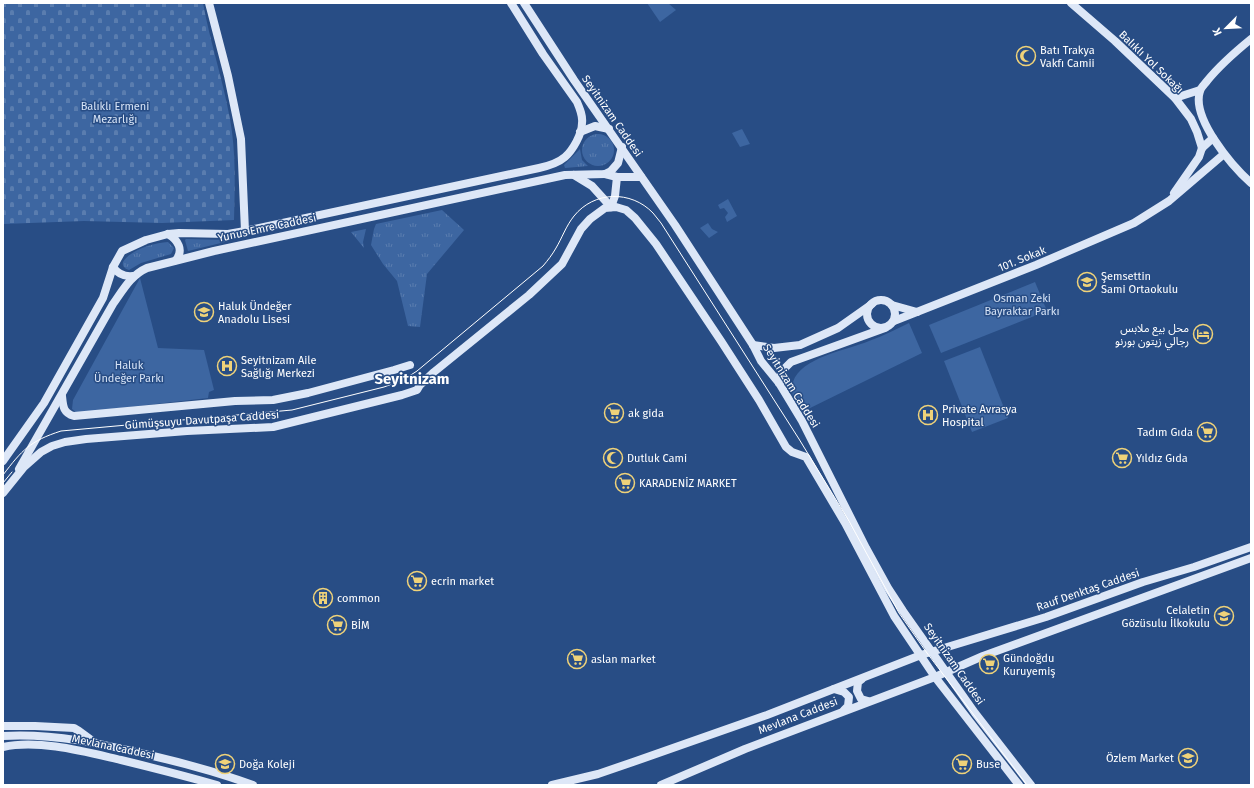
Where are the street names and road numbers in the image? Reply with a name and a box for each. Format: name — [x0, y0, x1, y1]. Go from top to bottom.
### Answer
street label: Balıklı Yol Sokağı — [1116, 28, 1186, 96]
street label: Seyitnizam Caddesi — [579, 73, 645, 159]
street label: Yunus Emre Caddesi — [217, 211, 317, 245]
street label: 101. Sokak — [996, 243, 1048, 274]
street label: Seyitnizam Caddesi — [760, 342, 822, 430]
street label: Gümüşsuyu Davutpaşa Caddesi — [124, 408, 280, 432]
street label: Rauf Denktaş Caddesi — [1035, 566, 1141, 614]
street label: Seyitnizam Caddesi — [921, 621, 987, 707]
street label: Mevlana Caddesi — [757, 695, 839, 737]
street label: Mevlana Caddesi — [71, 732, 155, 762]

